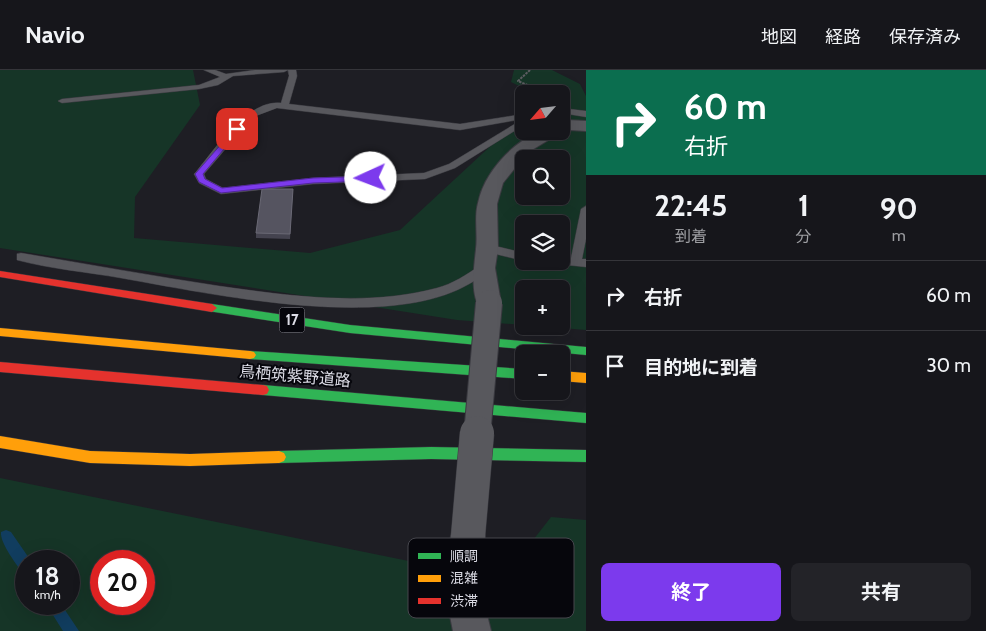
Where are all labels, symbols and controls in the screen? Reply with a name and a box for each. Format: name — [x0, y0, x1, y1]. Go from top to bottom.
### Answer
text: Navio — [25, 20, 85, 49]
text: 地図 — [761, 26, 797, 48]
text: 経路 — [825, 26, 861, 48]
text: 保存済み — [889, 26, 961, 48]
north arrow — [515, 85, 570, 140]
map controls — [515, 85, 570, 400]
text: 60 m — [684, 85, 767, 128]
icon: right — [601, 90, 666, 155]
pin — [216, 108, 258, 150]
icon: arrive — [223, 115, 251, 143]
text: 右折 — [684, 133, 728, 160]
button: search — [515, 150, 570, 205]
position arrow — [344, 151, 396, 203]
text: 22:45 — [654, 187, 727, 224]
text: 1 — [798, 187, 809, 224]
text: 90 — [880, 190, 918, 227]
button: layers — [515, 215, 570, 270]
text: m — [892, 226, 906, 245]
text: 到着 — [675, 227, 707, 246]
text: 分 — [796, 227, 812, 246]
button: + — [515, 280, 570, 335]
icon: right — [601, 282, 629, 310]
text: 60 m — [926, 284, 971, 307]
text: 右折 — [644, 286, 682, 309]
road number: 17 — [280, 308, 304, 332]
button: − — [515, 345, 570, 400]
icon: arrive — [601, 352, 629, 380]
text: 30 m — [927, 354, 971, 377]
text: 目的地に到着 — [644, 356, 758, 379]
street label: 鳥栖筑紫野道路 — [238, 362, 352, 390]
legend — [408, 538, 574, 618]
text: 順調 — [450, 547, 478, 565]
speed limit sign: 20 — [90, 550, 155, 615]
text: 18 — [35, 561, 60, 591]
button: 終了 — [601, 563, 781, 621]
button: 共有 — [791, 563, 971, 621]
text: 混雑 — [450, 569, 478, 587]
text: km/h — [34, 587, 61, 602]
text: 渋滞 — [450, 592, 478, 610]

